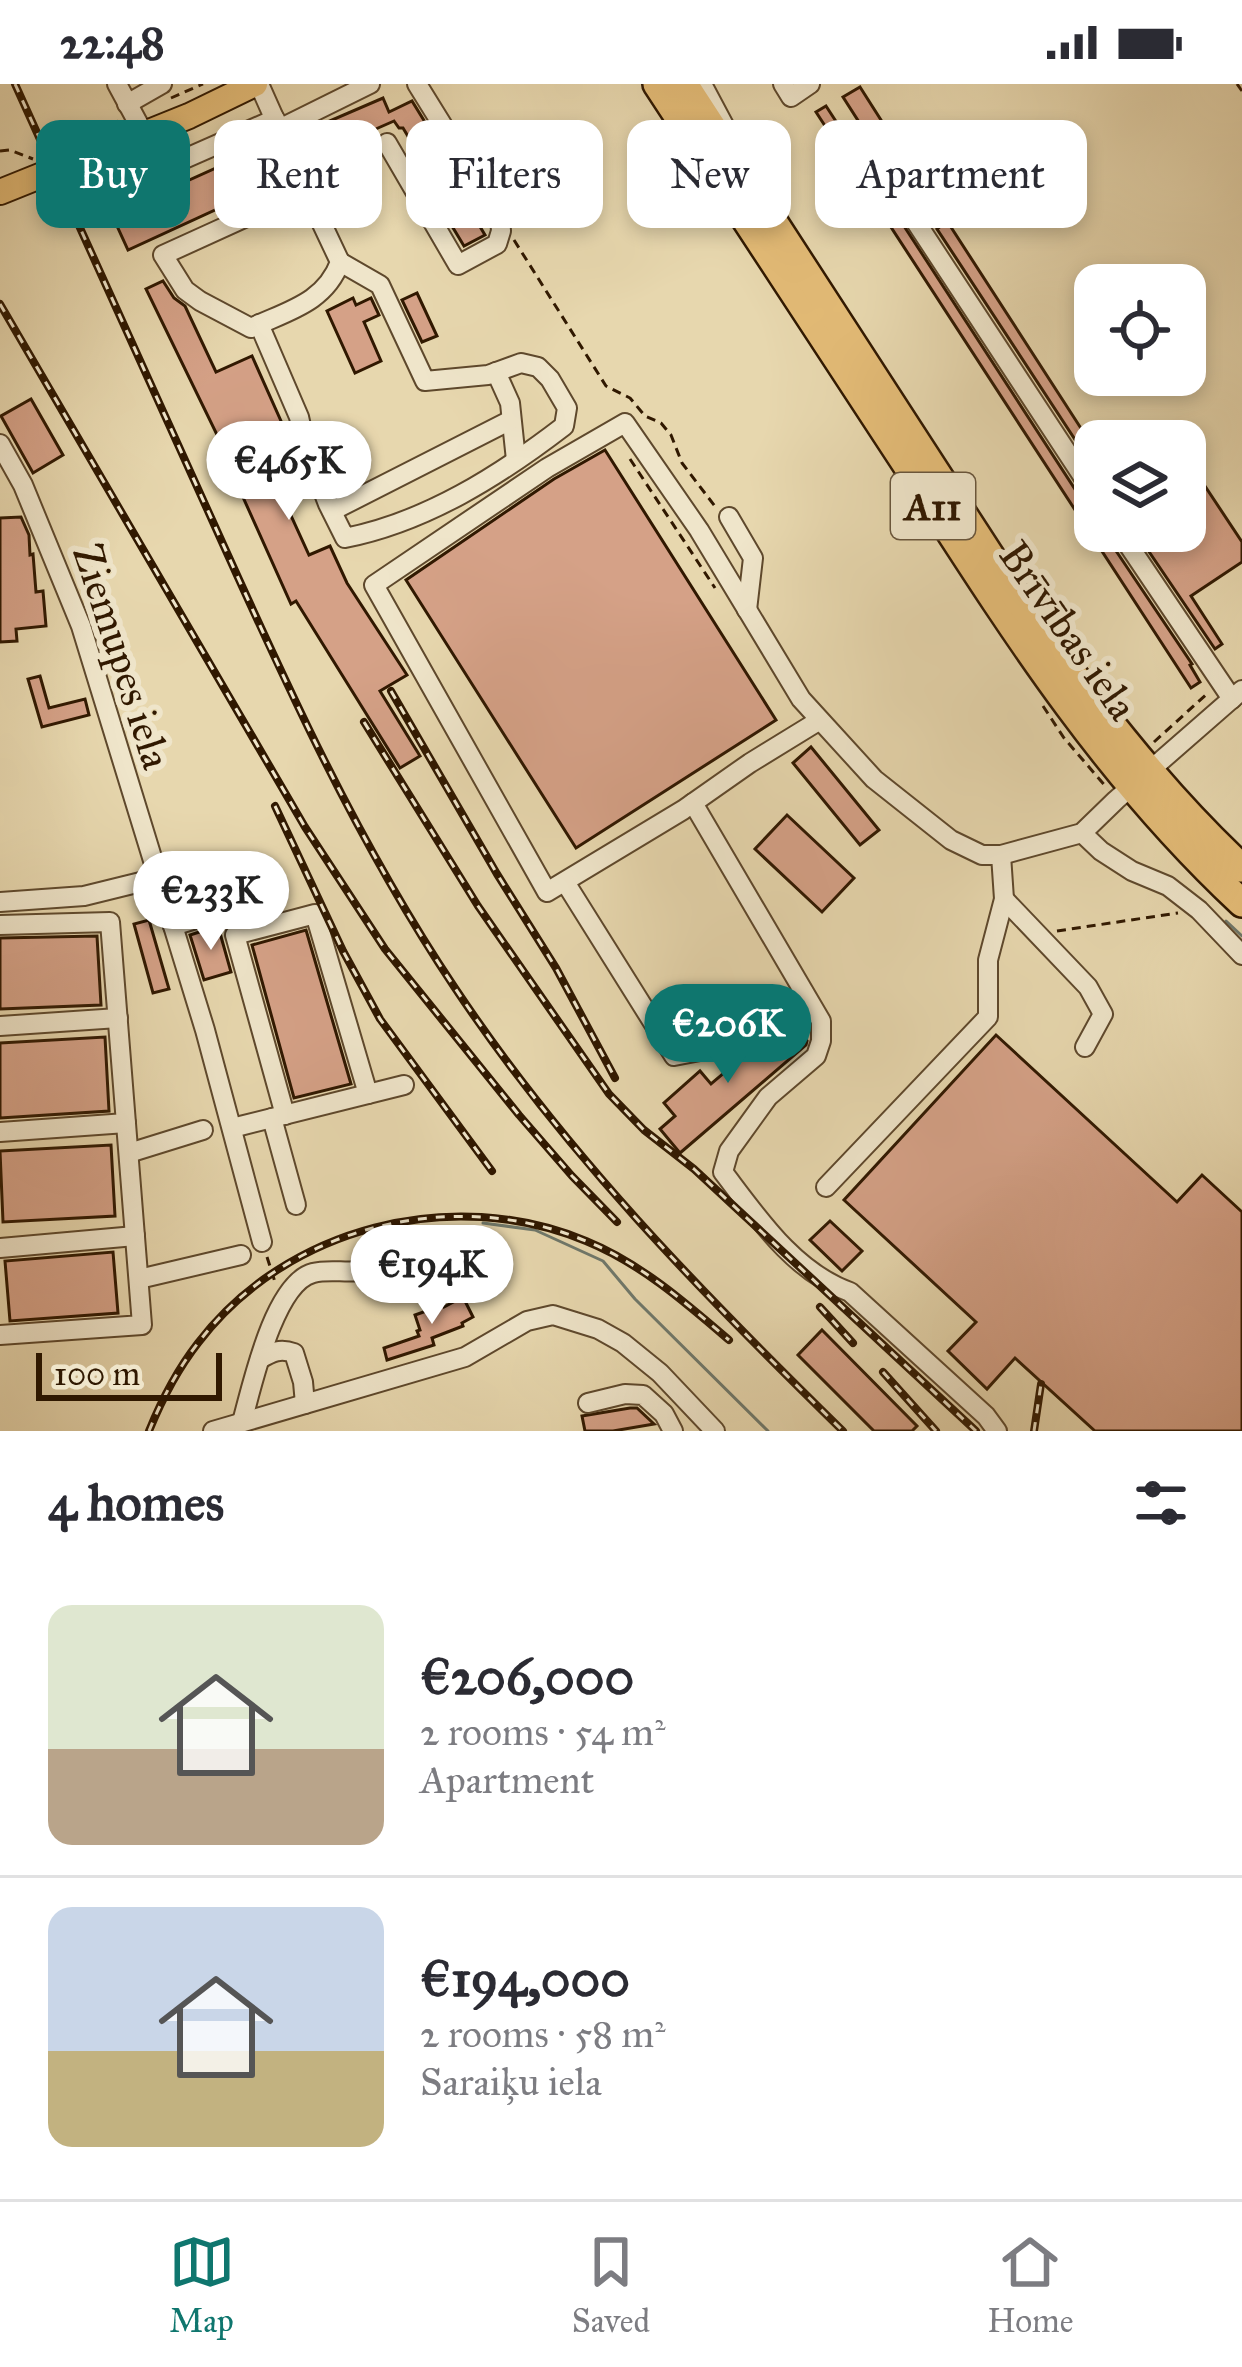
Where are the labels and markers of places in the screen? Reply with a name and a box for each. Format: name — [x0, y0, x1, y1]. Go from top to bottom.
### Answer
pin: €465K — [205, 421, 373, 523]
pin: €233K — [127, 851, 295, 953]
pin: €206K — [644, 984, 812, 1086]
pin: €194K — [348, 1225, 516, 1327]

